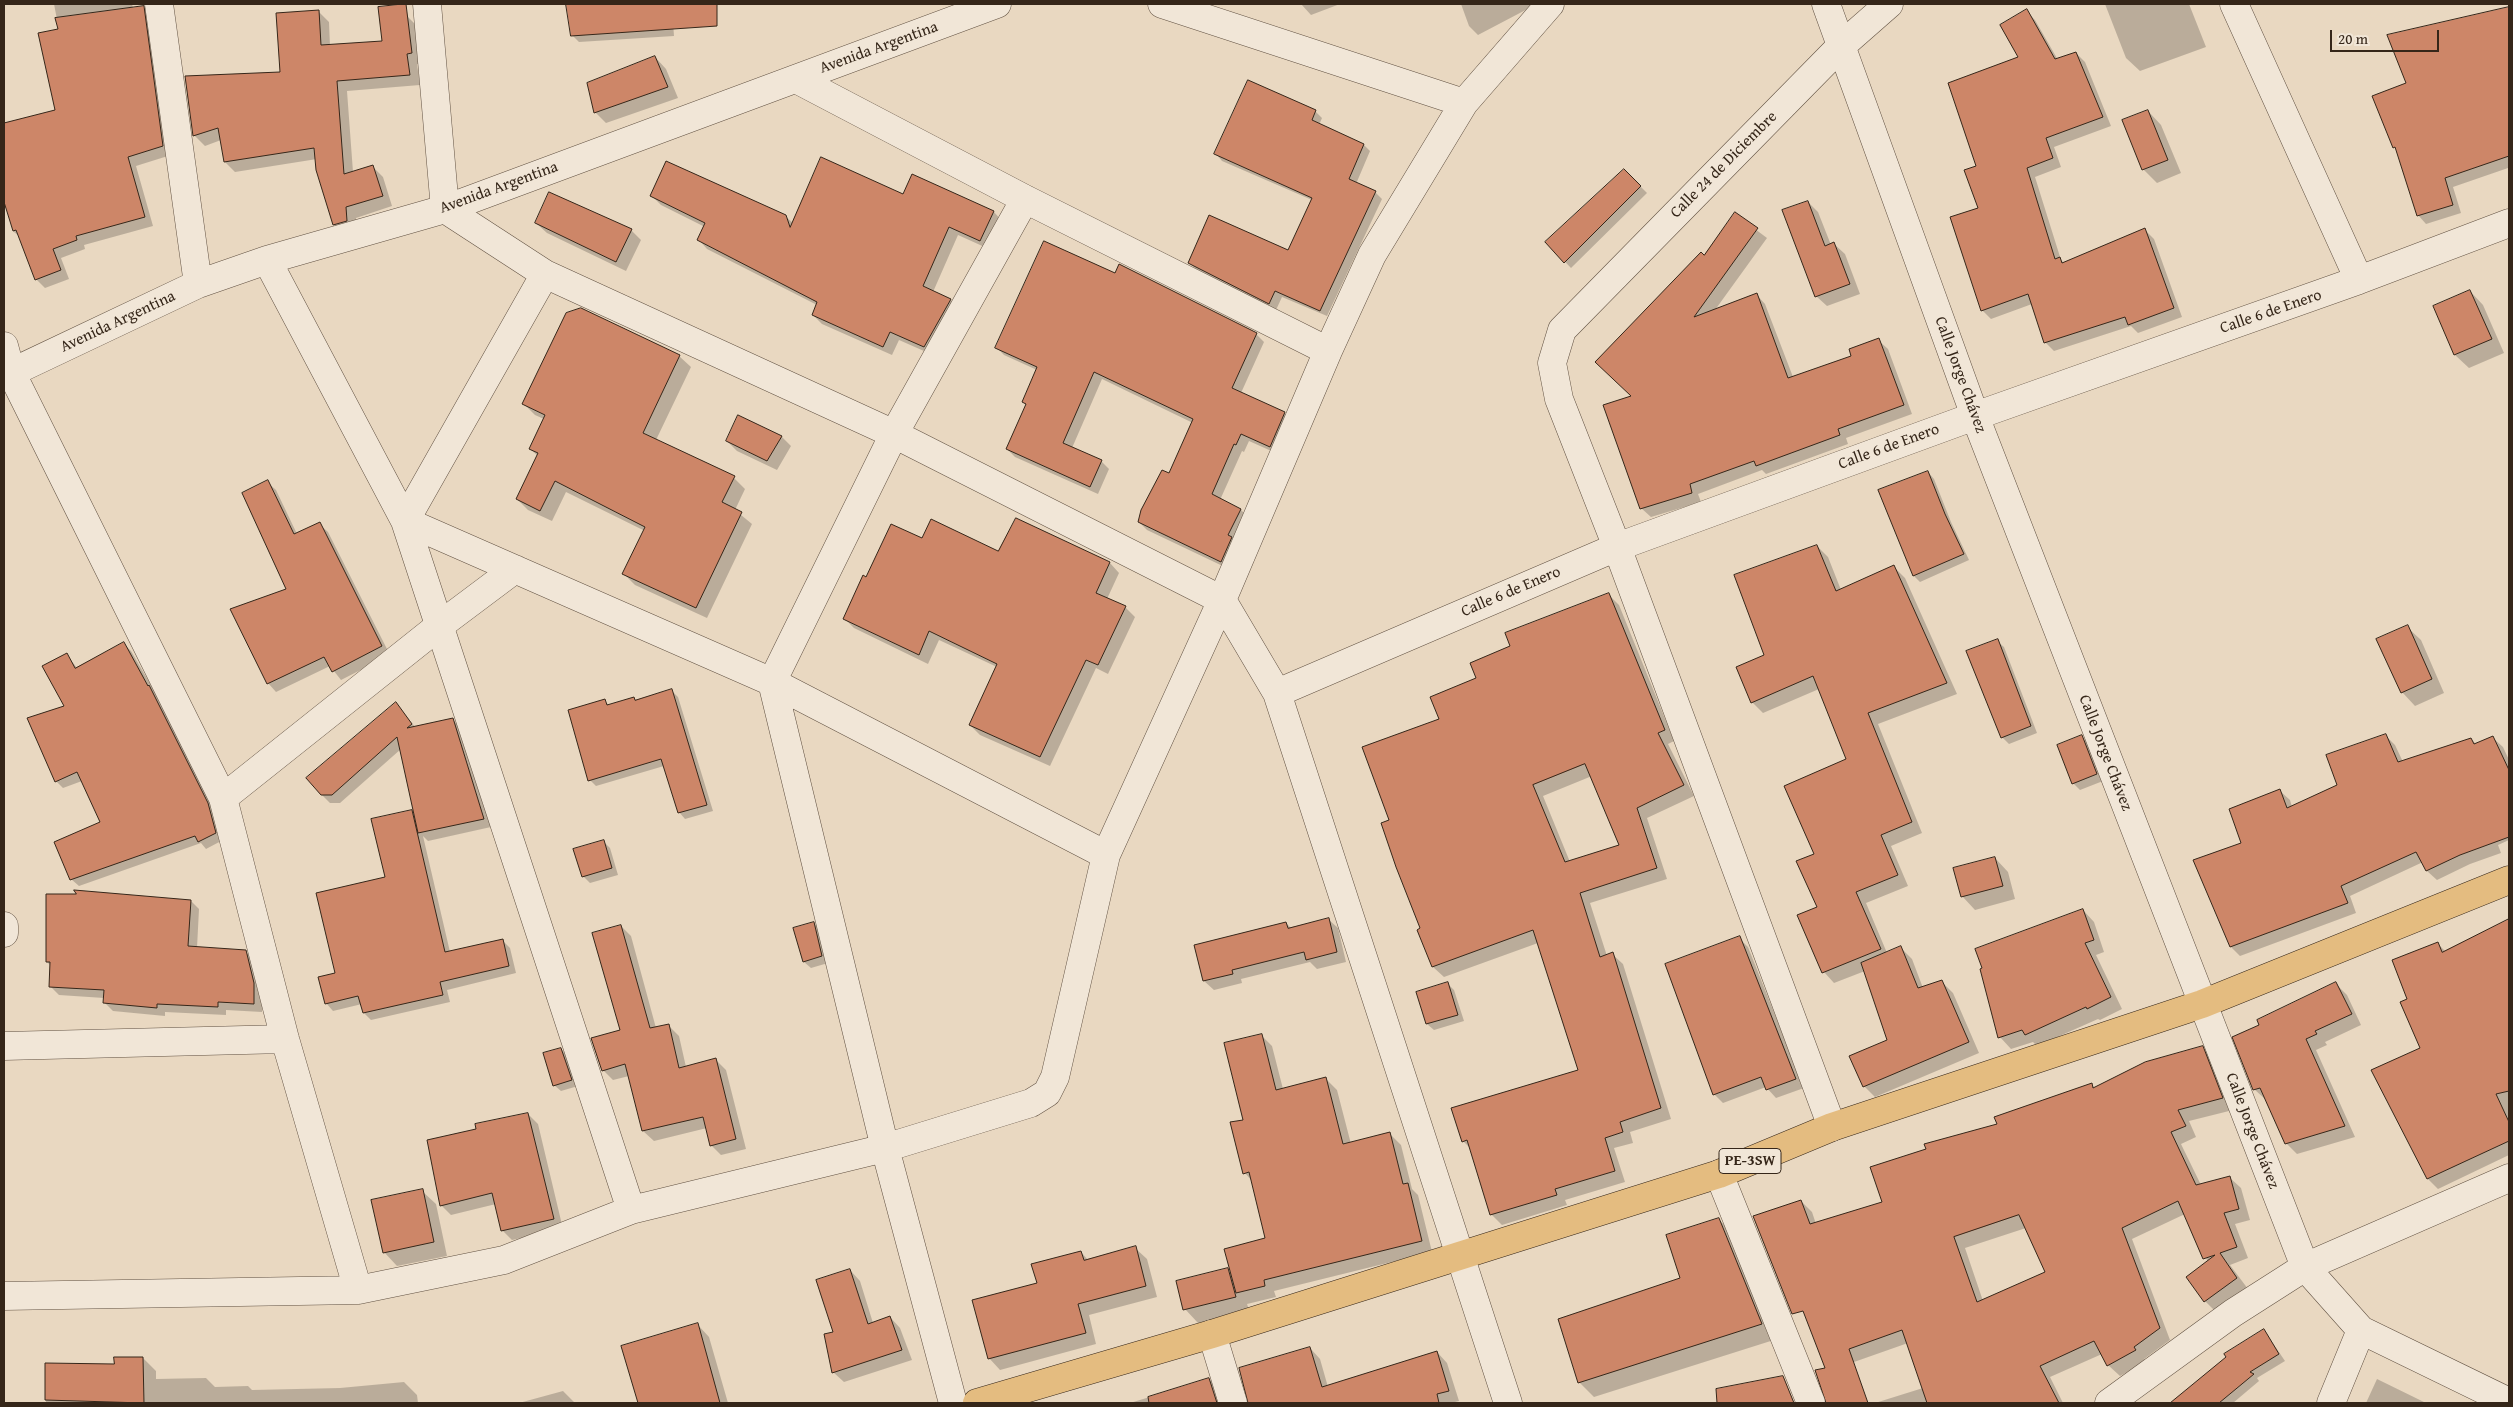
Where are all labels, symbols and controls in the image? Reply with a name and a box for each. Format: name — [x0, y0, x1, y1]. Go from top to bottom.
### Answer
street label: Avenida Argentina — [817, 18, 941, 78]
scale bar — [2333, 20, 2442, 52]
text: 20 m — [2338, 28, 2368, 49]
street label: Calle 24 de Diciembre — [1667, 108, 1781, 222]
street label: Avenida Argentina — [437, 158, 561, 218]
street label: Calle 6 de Enero — [2218, 286, 2324, 338]
street label: Avenida Argentina — [58, 287, 178, 357]
street label: Calle Jorge Chávez — [1930, 314, 1990, 436]
street label: Calle 6 de Enero — [1836, 420, 1942, 474]
street label: Calle 6 de Enero — [1458, 562, 1564, 622]
street label: Calle Jorge Chávez — [2074, 692, 2136, 814]
street label: Calle Jorge Chávez — [2221, 1070, 2283, 1192]
road number: PE-3SW — [1719, 1148, 1781, 1174]

